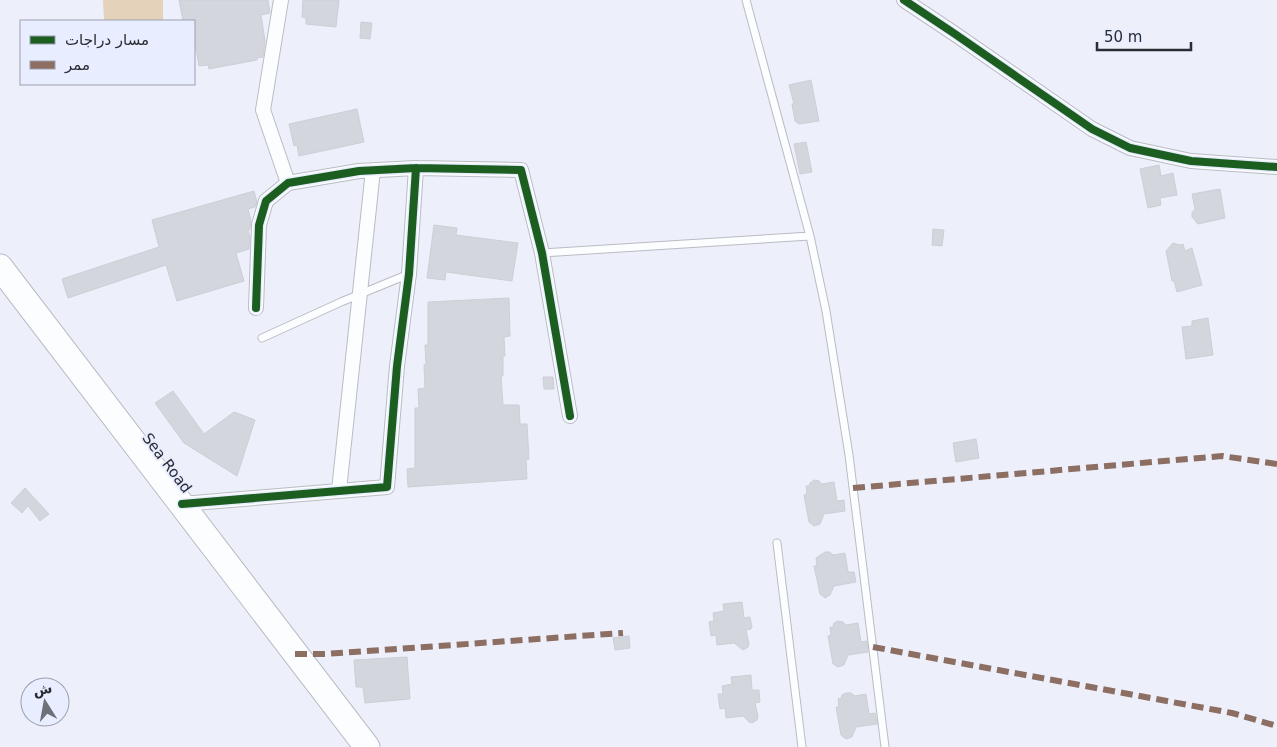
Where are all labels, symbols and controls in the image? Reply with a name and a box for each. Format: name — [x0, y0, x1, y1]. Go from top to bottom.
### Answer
legend — [20, 20, 195, 85]
scale bar — [1097, 20, 1191, 52]
text: 50 m — [1104, 28, 1142, 46]
text: مسار دراجات — [65, 31, 149, 49]
text: ممر — [64, 56, 90, 74]
street label: Sea Road — [139, 429, 195, 497]
north arrow — [20, 677, 70, 727]
text: ش — [32, 680, 54, 699]

